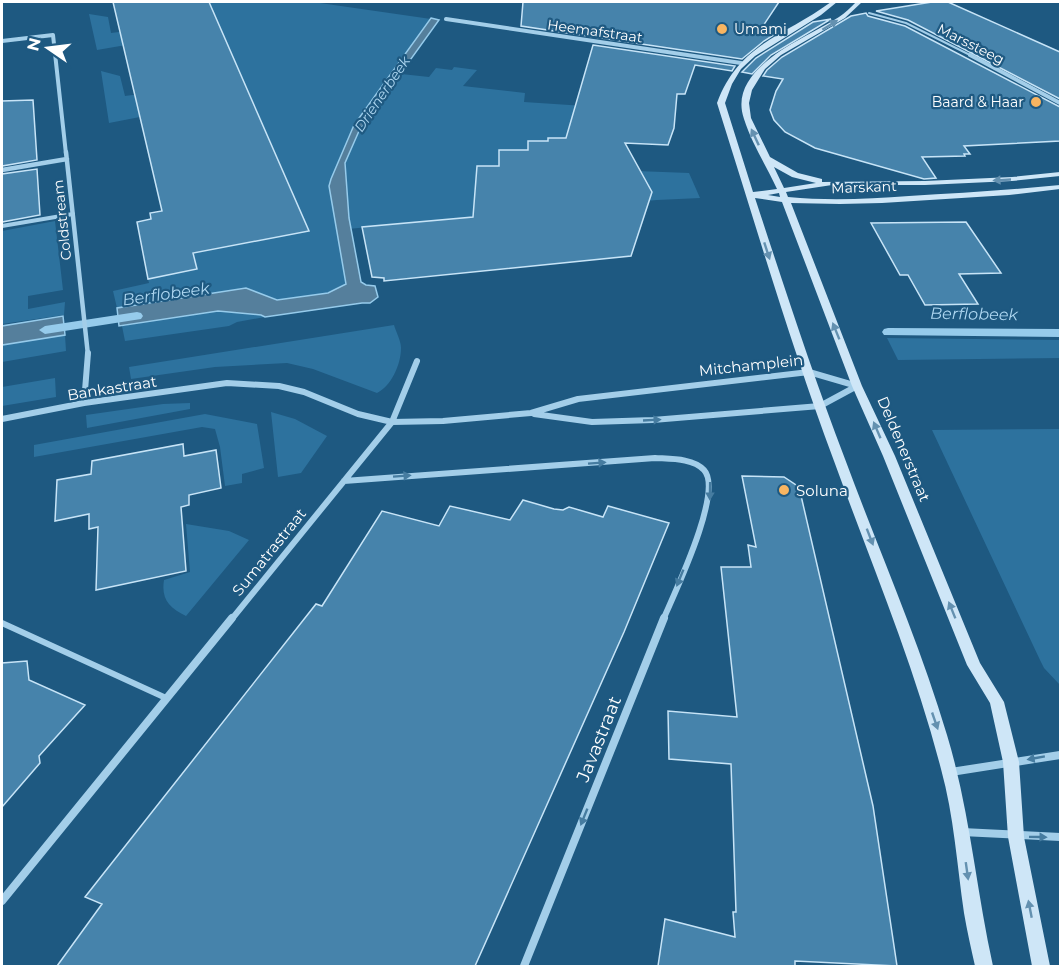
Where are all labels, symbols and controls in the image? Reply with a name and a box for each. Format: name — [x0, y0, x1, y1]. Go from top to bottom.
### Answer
street label: Heemafstraat — [546, 15, 644, 47]
north arrow — [18, 18, 78, 78]
street label: Marssteeg — [934, 19, 1008, 69]
place label: Umami — [734, 20, 787, 38]
one-way arrow — [822, 20, 838, 31]
marker: Umami — [715, 22, 729, 36]
text: N — [23, 36, 45, 53]
water label: Drienerbeek — [350, 52, 414, 135]
place label: Baard & Haar — [932, 93, 1024, 111]
marker: Baard & Haar — [1029, 95, 1043, 109]
one-way arrow — [750, 127, 760, 145]
one-way arrow — [993, 175, 1012, 184]
street label: Marskant — [831, 177, 897, 197]
street label: Coldstream — [49, 179, 75, 261]
one-way arrow — [763, 242, 772, 260]
water label: Berflobeek — [121, 278, 212, 310]
water label: Berflobeek — [930, 304, 1020, 324]
one-way arrow — [831, 322, 840, 340]
street label: Mitchamplein — [698, 350, 804, 380]
street label: Bankastraat — [66, 372, 158, 404]
street label: Deldenerstraat — [873, 394, 935, 504]
one-way arrow — [642, 415, 661, 425]
one-way arrow — [872, 421, 882, 439]
one-way arrow — [587, 458, 606, 467]
one-way arrow — [393, 471, 412, 480]
place label: Soluna — [796, 481, 848, 500]
one-way arrow — [705, 482, 715, 501]
marker: Soluna — [777, 483, 791, 497]
street label: Sumatrastraat — [228, 504, 310, 600]
one-way arrow — [866, 528, 875, 546]
one-way arrow — [675, 569, 685, 587]
one-way arrow — [946, 601, 956, 619]
street label: Javastraat — [571, 693, 626, 786]
one-way arrow — [931, 712, 941, 730]
one-way arrow — [1026, 753, 1045, 762]
one-way arrow — [579, 808, 588, 826]
one-way arrow — [1029, 832, 1048, 842]
one-way arrow — [963, 862, 972, 881]
one-way arrow — [1025, 899, 1034, 918]

